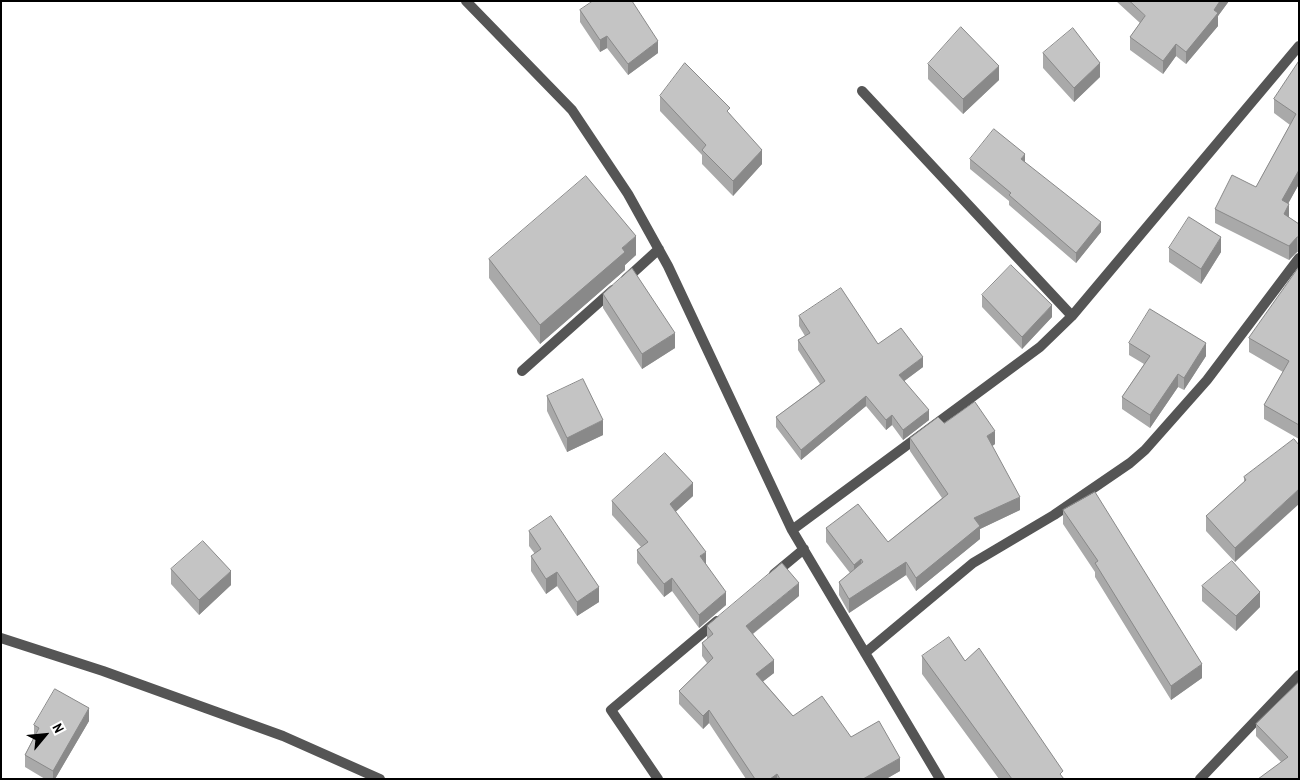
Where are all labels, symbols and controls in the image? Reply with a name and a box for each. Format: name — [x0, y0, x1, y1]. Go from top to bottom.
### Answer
north arrow — [20, 710, 70, 760]
text: N — [48, 720, 68, 736]

